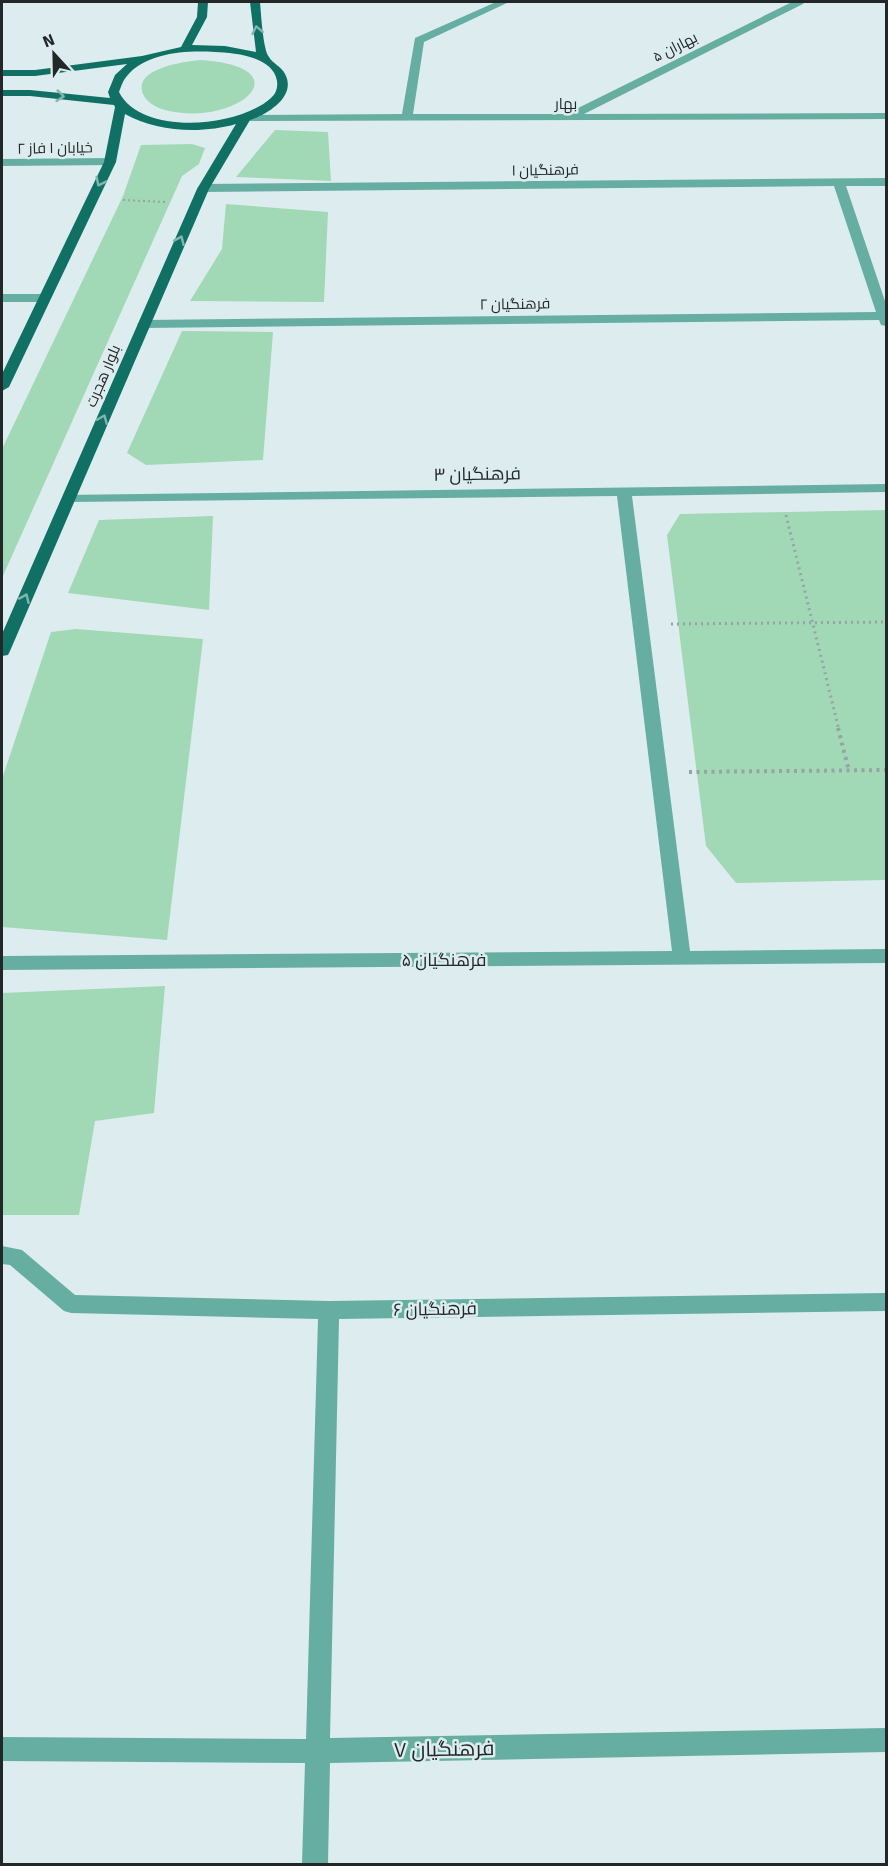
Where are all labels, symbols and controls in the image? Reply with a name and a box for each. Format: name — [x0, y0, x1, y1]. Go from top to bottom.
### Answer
north arrow — [24, 24, 84, 84]
one-way arrow — [251, 26, 264, 36]
street label: بهاران ۵ — [650, 28, 701, 67]
text: N — [40, 30, 58, 52]
one-way arrow — [55, 89, 64, 102]
street label: بهار — [554, 95, 577, 114]
street label: خیابان ۱ فاز ۲ — [17, 138, 93, 159]
street label: فرهنگیان ۱ — [511, 160, 579, 181]
one-way arrow — [95, 176, 107, 187]
one-way arrow — [173, 235, 185, 246]
street label: فرهنگیان ۲ — [480, 294, 550, 315]
street label: بلوار هجرت — [82, 342, 124, 410]
one-way arrow — [96, 414, 108, 425]
street label: فرهنگیان ۳ — [433, 462, 521, 486]
one-way arrow — [18, 593, 30, 604]
street label: فرهنگیان ۵ — [401, 949, 487, 971]
street label: فرهنگیان ۶ — [393, 1297, 477, 1321]
street label: فرهنگیان ۷ — [393, 1735, 495, 1763]

